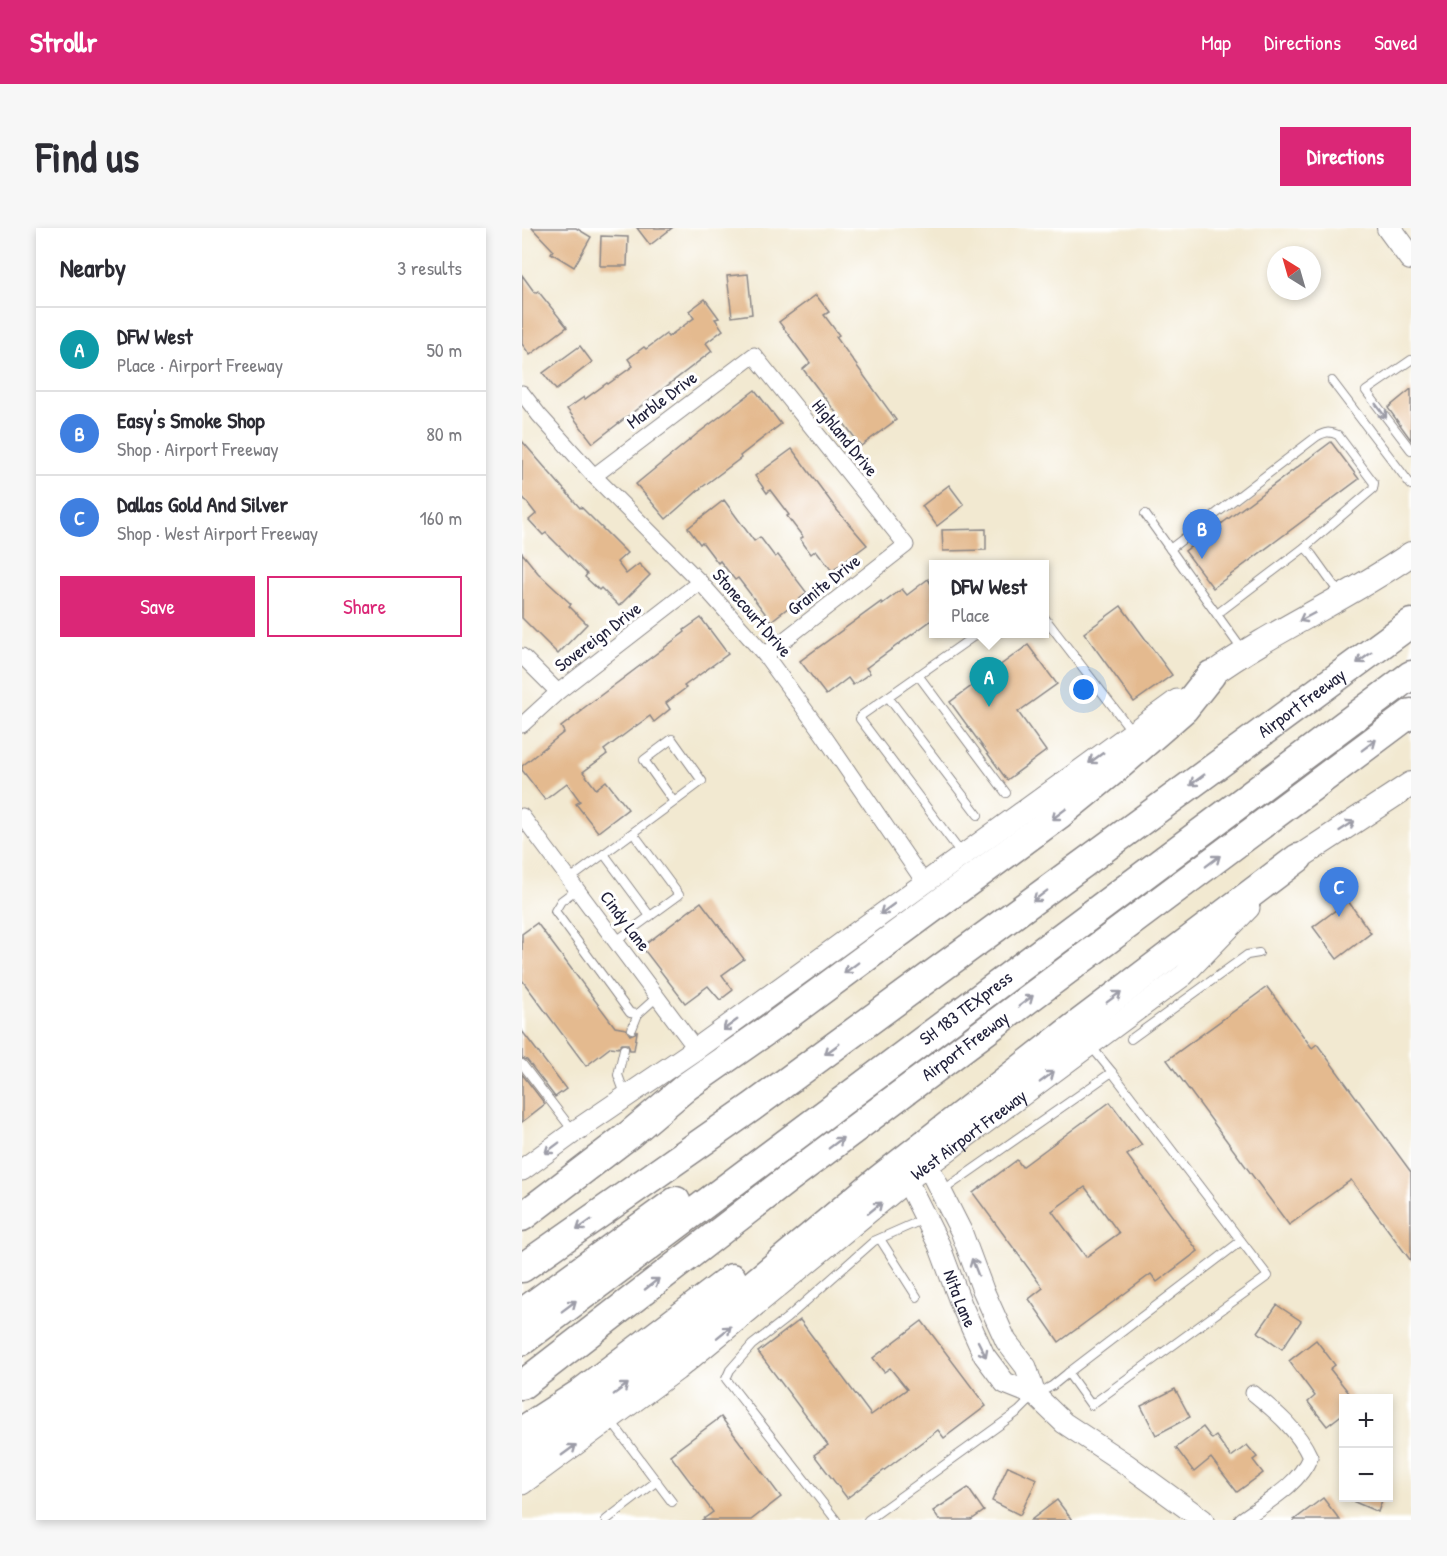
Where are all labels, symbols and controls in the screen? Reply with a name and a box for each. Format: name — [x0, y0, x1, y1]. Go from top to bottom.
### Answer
text: Strollr — [30, 23, 97, 61]
text: Map — [1201, 28, 1231, 57]
text: Directions — [1264, 28, 1341, 57]
text: Saved — [1374, 28, 1417, 57]
button: Directions — [1280, 127, 1411, 186]
text: Find us — [36, 128, 139, 185]
north arrow — [1267, 246, 1321, 300]
text: Nearby — [60, 250, 126, 285]
text: 3 results — [397, 254, 462, 281]
text: DFW West — [117, 321, 193, 351]
text: A — [75, 336, 84, 363]
text: 50 m — [426, 336, 462, 363]
text: Place · Airport Freeway — [117, 351, 283, 378]
street label: Marble Drive — [621, 365, 702, 434]
street label: Highland Drive — [806, 394, 884, 482]
one-way arrow — [1375, 403, 1388, 419]
text: Easy's Smoke Shop — [117, 405, 265, 435]
text: B — [74, 420, 85, 447]
text: 80 m — [426, 420, 462, 447]
text: Shop · Airport Freeway — [117, 435, 279, 462]
text: Dallas Gold And Silver — [117, 489, 288, 519]
text: C — [74, 504, 85, 531]
text: 160 m — [420, 504, 462, 531]
pin: B — [1182, 510, 1222, 559]
text: Shop · West Airport Freeway — [117, 519, 318, 546]
street label: Granite Drive — [782, 548, 865, 621]
popup — [929, 560, 1049, 638]
street label: Stonecourt Drive — [707, 563, 798, 662]
text: DFW West — [951, 571, 1027, 601]
button: Save — [60, 576, 255, 637]
button: Share — [267, 576, 462, 637]
street label: Sovereign Drive — [549, 596, 646, 677]
text: Place — [951, 601, 990, 628]
one-way arrow — [1299, 612, 1317, 623]
one-way arrow — [1356, 651, 1372, 664]
pin: A — [970, 658, 1008, 707]
street label: Airport Freeway — [1253, 662, 1351, 743]
your location — [1069, 675, 1098, 704]
one-way arrow — [1361, 738, 1377, 751]
one-way arrow — [1088, 752, 1104, 764]
one-way arrow — [1189, 774, 1205, 786]
one-way arrow — [1051, 808, 1067, 821]
one-way arrow — [1338, 820, 1355, 832]
one-way arrow — [1205, 855, 1221, 868]
pin: C — [1320, 868, 1358, 917]
street label: Cindy Lane — [594, 885, 656, 956]
one-way arrow — [1032, 890, 1048, 902]
one-way arrow — [879, 903, 895, 916]
one-way arrow — [844, 962, 860, 974]
street label: SH 183 TEXpress — [914, 965, 1018, 1051]
one-way arrow — [1106, 990, 1122, 1003]
one-way arrow — [1017, 995, 1033, 1008]
street label: Airport Freeway — [916, 1005, 1014, 1087]
one-way arrow — [722, 1019, 738, 1031]
one-way arrow — [825, 1043, 841, 1055]
one-way arrow — [1038, 1071, 1054, 1083]
street label: West Airport Freeway — [905, 1083, 1032, 1186]
one-way arrow — [827, 1137, 843, 1150]
one-way arrow — [545, 1142, 561, 1154]
one-way arrow — [867, 1201, 883, 1214]
one-way arrow — [576, 1219, 593, 1231]
one-way arrow — [968, 1258, 979, 1277]
street label: Nita Lane — [937, 1266, 983, 1331]
one-way arrow — [644, 1278, 660, 1291]
one-way arrow — [560, 1300, 576, 1312]
one-way arrow — [716, 1325, 732, 1338]
one-way arrow — [977, 1340, 989, 1358]
one-way arrow — [612, 1382, 628, 1395]
map controls — [1339, 1394, 1393, 1502]
button: + — [1339, 1394, 1393, 1448]
one-way arrow — [561, 1444, 577, 1456]
button: − — [1339, 1448, 1393, 1502]

